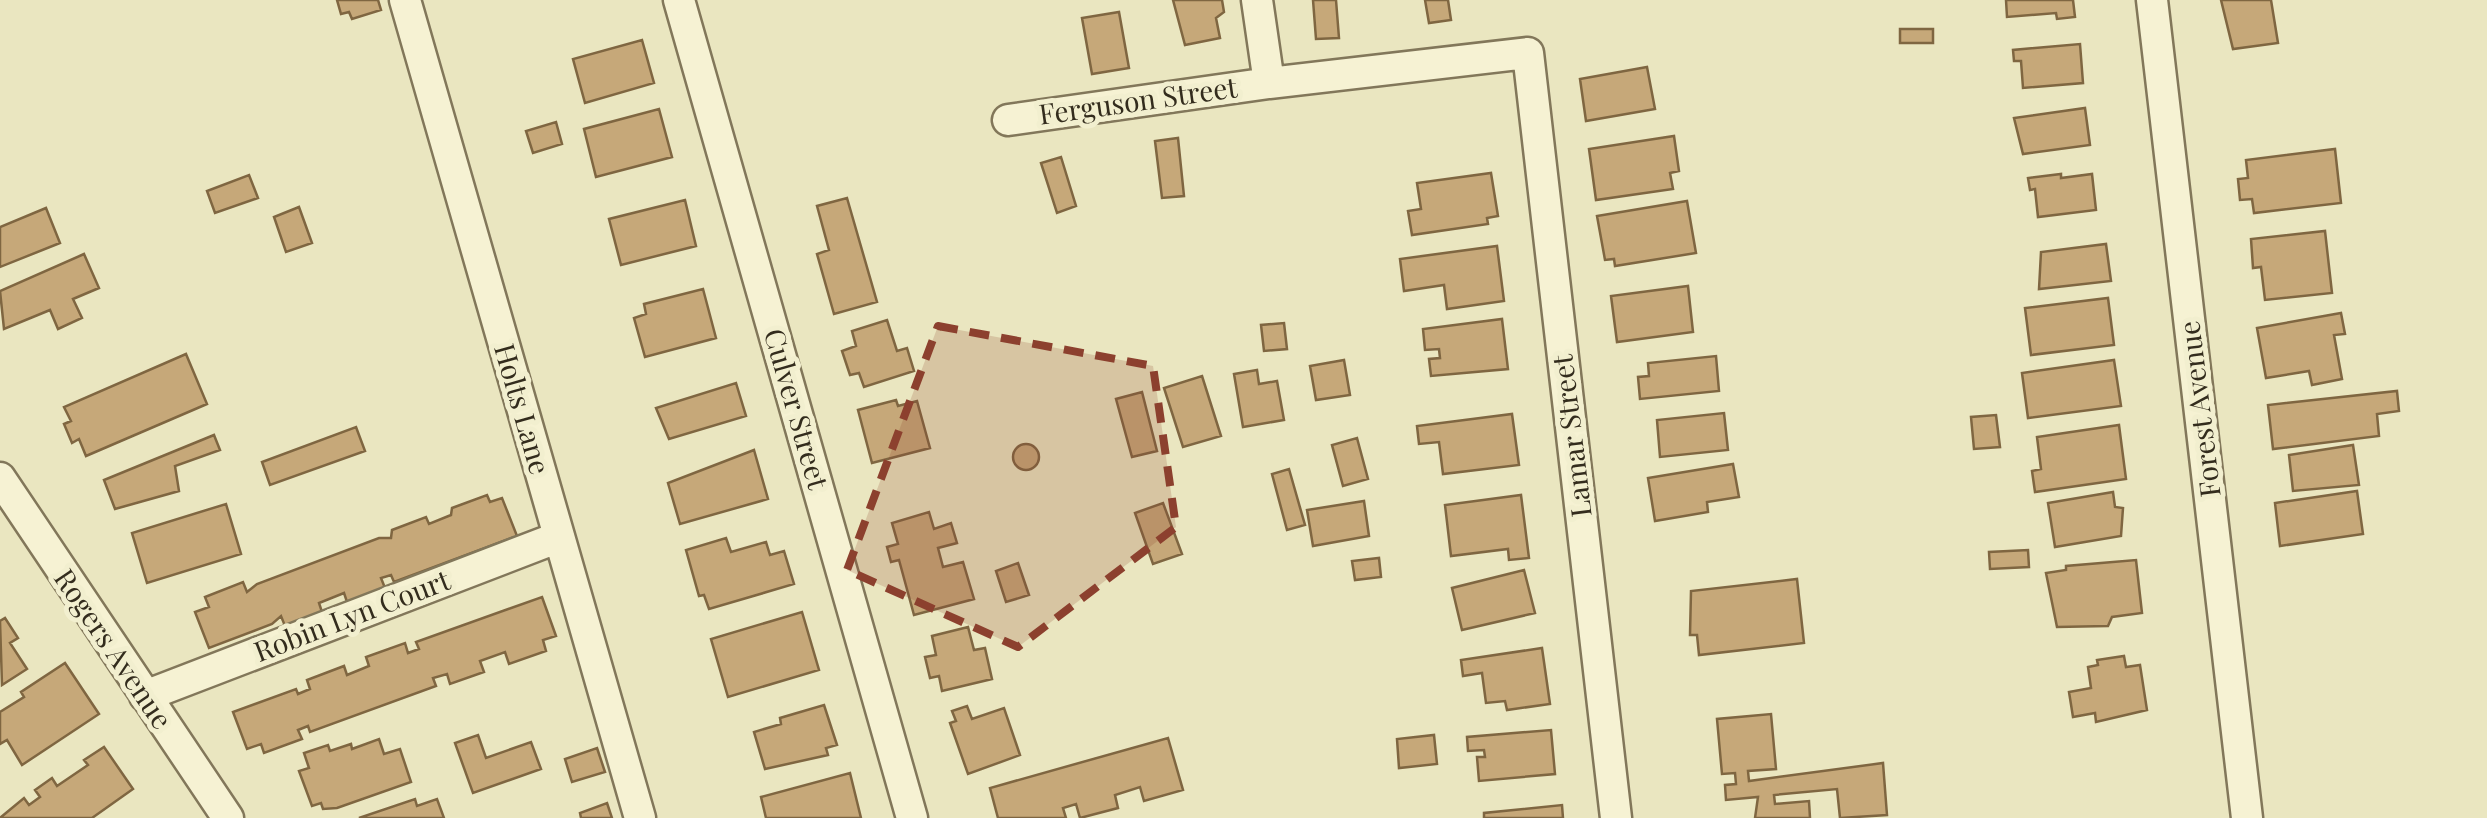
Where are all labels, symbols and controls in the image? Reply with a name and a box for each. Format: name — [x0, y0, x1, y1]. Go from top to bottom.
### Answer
street label: Ferguson Street — [1036, 67, 1240, 132]
street label: Forest Avenue — [2169, 319, 2228, 499]
street label: Culver Street — [757, 324, 838, 494]
street label: Holts Lane — [487, 339, 560, 478]
street label: Lamar Street — [1542, 352, 1599, 519]
street label: Robin Lyn Court — [248, 560, 456, 669]
street label: Rogers Avenue — [47, 561, 181, 735]

